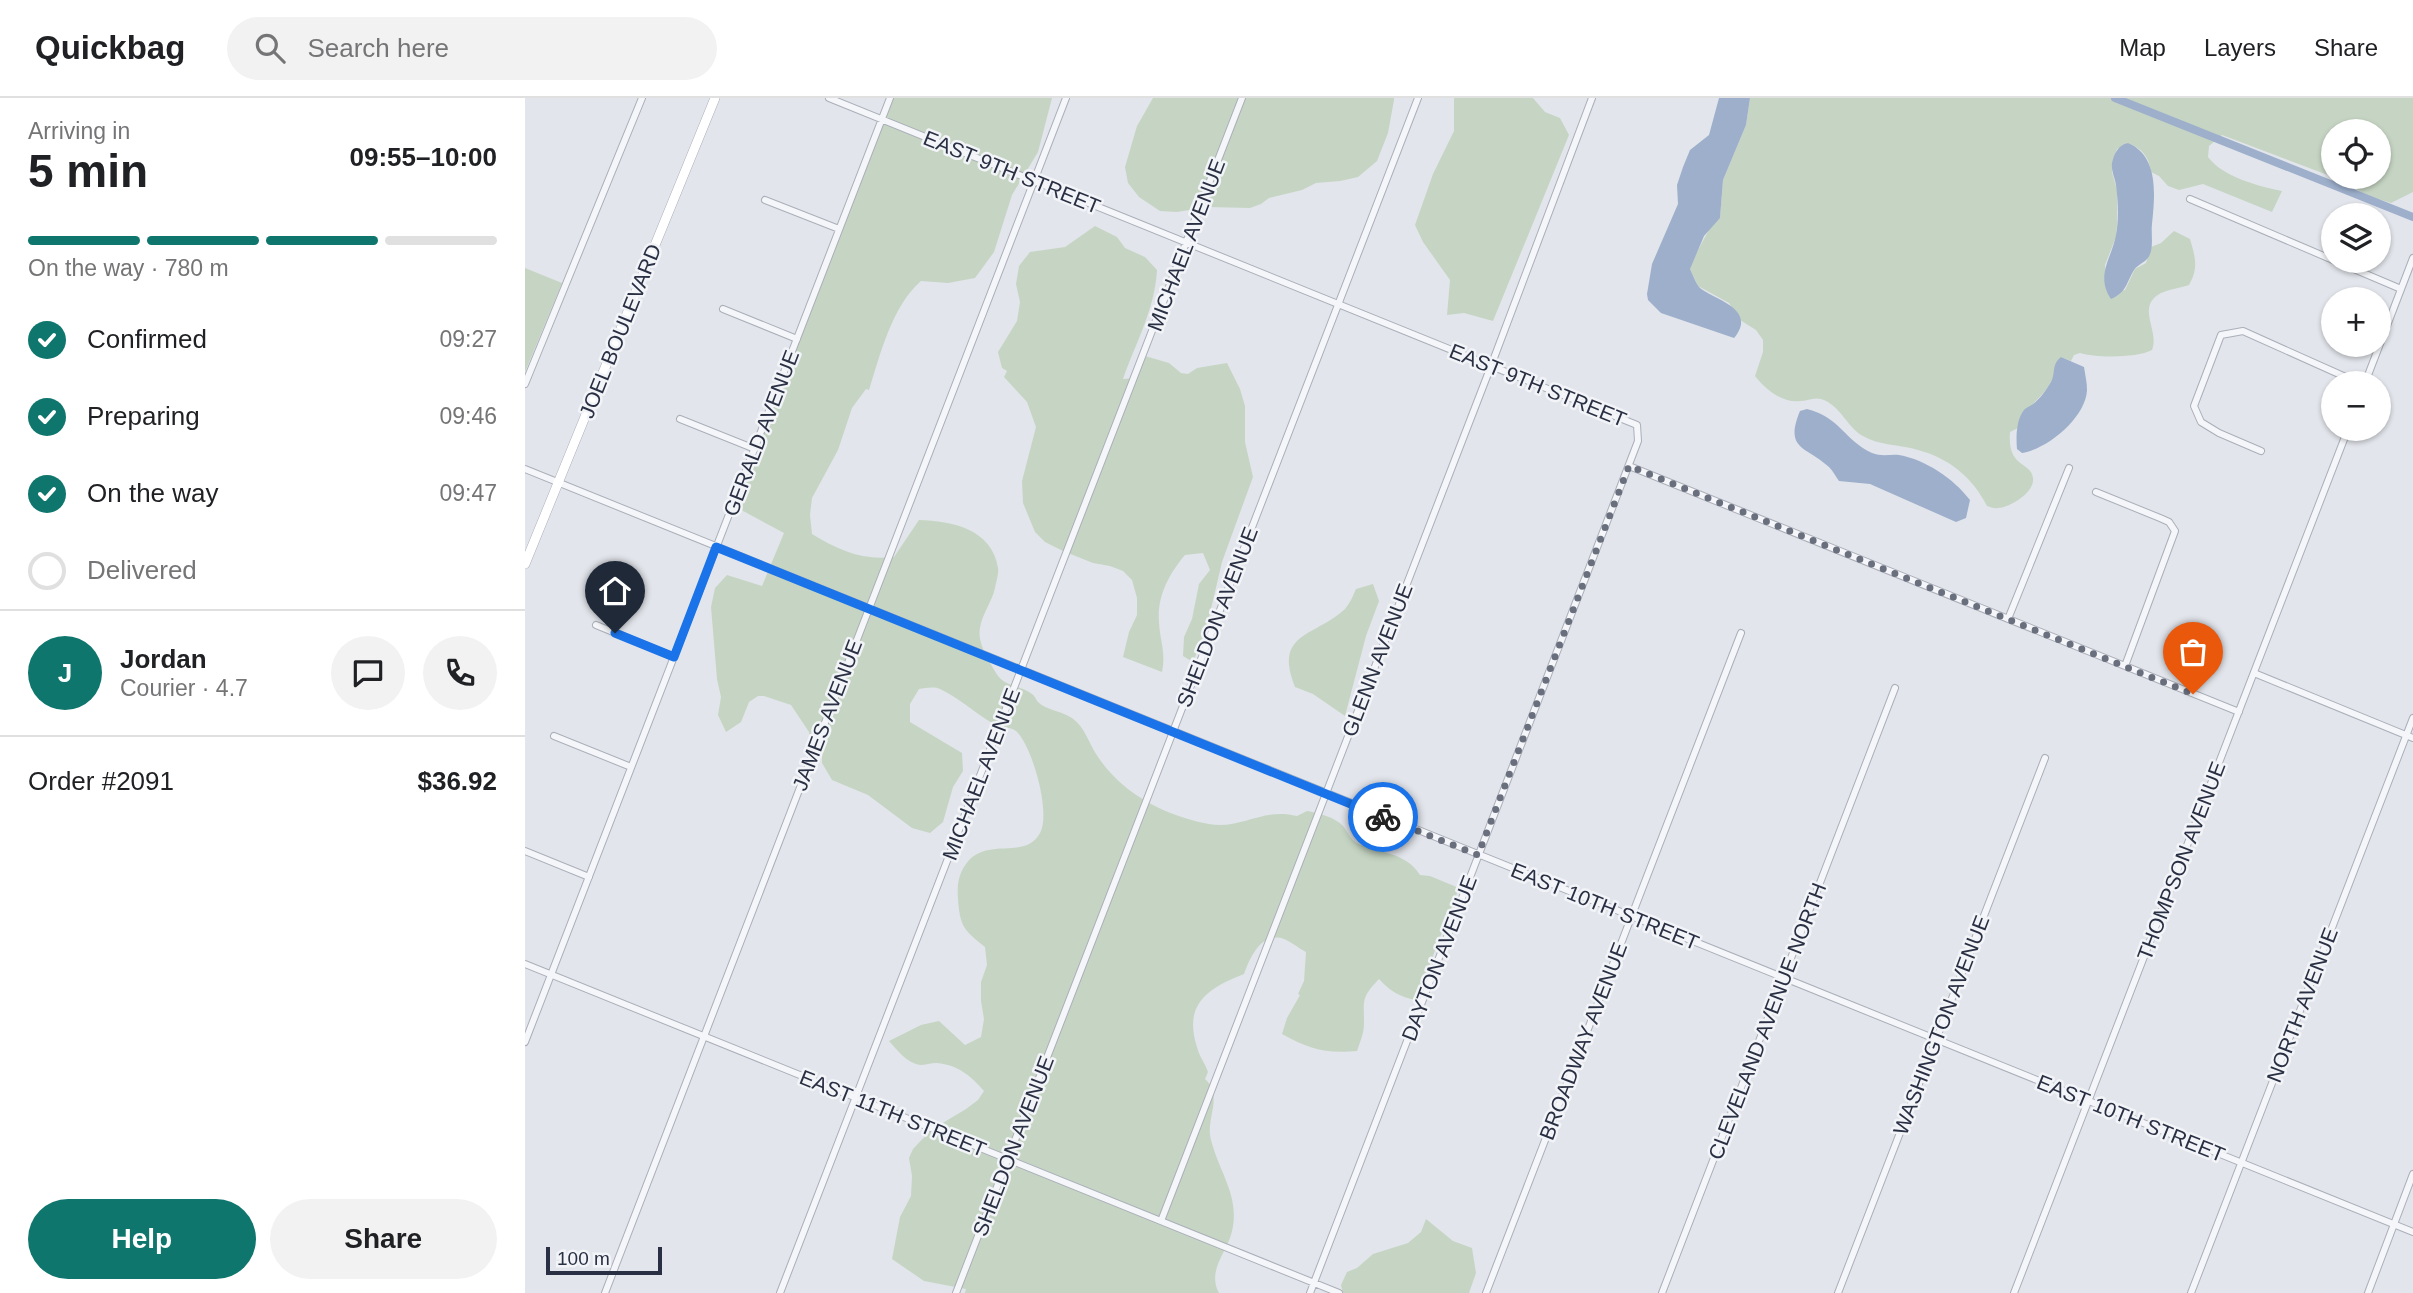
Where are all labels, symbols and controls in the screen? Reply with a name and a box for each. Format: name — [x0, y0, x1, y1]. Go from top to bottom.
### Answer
search box — [227, 17, 717, 80]
text: Quickbag — [35, 29, 185, 66]
icon: search — [251, 29, 289, 67]
text: Search here — [307, 33, 449, 63]
text: Map — [2119, 34, 2166, 61]
text: Layers — [2204, 34, 2276, 61]
text: Share — [2314, 34, 2378, 61]
text: Arriving in — [28, 118, 130, 144]
map controls — [2321, 119, 2391, 441]
button: locate — [2321, 119, 2391, 189]
street label: EAST 9TH STREET — [920, 126, 1104, 218]
text: 09:55–10:00 — [350, 142, 497, 172]
text: 5 min — [28, 145, 148, 197]
street label: MICHAEL AVENUE — [1143, 156, 1229, 334]
button: layers — [2321, 203, 2391, 273]
street label: JOEL BOULEVARD — [575, 241, 665, 421]
text: On the way · 780 m — [28, 255, 229, 281]
button: + — [2321, 287, 2391, 357]
icon: check — [28, 321, 66, 359]
text: Confirmed — [87, 324, 207, 354]
text: 09:27 — [439, 326, 497, 352]
street label: EAST 9TH STREET — [1446, 339, 1630, 431]
street label: GERALD AVENUE — [719, 347, 803, 519]
button: − — [2321, 371, 2391, 441]
icon: check — [28, 398, 66, 436]
text: Preparing — [87, 401, 200, 431]
text: 09:46 — [439, 403, 497, 429]
icon: check — [28, 475, 66, 513]
text: On the way — [87, 478, 219, 508]
text: 09:47 — [439, 480, 497, 506]
street label: SHELDON AVENUE — [1172, 524, 1262, 710]
text: Delivered — [87, 555, 197, 585]
pin — [585, 561, 645, 633]
icon: home — [596, 572, 634, 610]
street label: GLENN AVENUE — [1337, 580, 1417, 740]
pin — [2163, 622, 2223, 694]
icon: bag — [2174, 633, 2212, 671]
button: chat — [331, 636, 405, 710]
button: phone — [423, 636, 497, 710]
street label: JAMES AVENUE — [788, 636, 866, 794]
text: Jordan — [120, 644, 207, 674]
text: J — [58, 658, 72, 688]
text: Courier · 4.7 — [120, 675, 248, 701]
street label: MICHAEL AVENUE — [938, 685, 1024, 863]
street label: THOMPSON AVENUE — [2132, 758, 2230, 964]
text: Order #2091 — [28, 766, 174, 796]
text: $36.92 — [417, 766, 497, 796]
courier — [1348, 782, 1418, 852]
icon: bike — [1364, 798, 1402, 836]
street label: EAST 10TH STREET — [1508, 858, 1702, 954]
street label: DAYTON AVENUE — [1397, 872, 1481, 1044]
street label: CLEVELAND AVENUE NORTH — [1703, 879, 1831, 1163]
street label: WASHINGTON AVENUE — [1889, 912, 1993, 1138]
street label: NORTH AVENUE — [2262, 924, 2342, 1086]
street label: BROADWAY AVENUE — [1535, 939, 1631, 1143]
street label: SHELDON AVENUE — [968, 1053, 1058, 1239]
street label: EAST 11TH STREET — [797, 1065, 990, 1161]
street label: EAST 10TH STREET — [2034, 1070, 2228, 1166]
button: Help — [28, 1199, 256, 1279]
button: Share — [270, 1199, 497, 1279]
scale bar — [546, 1244, 661, 1276]
text: 100 m — [557, 1248, 610, 1269]

